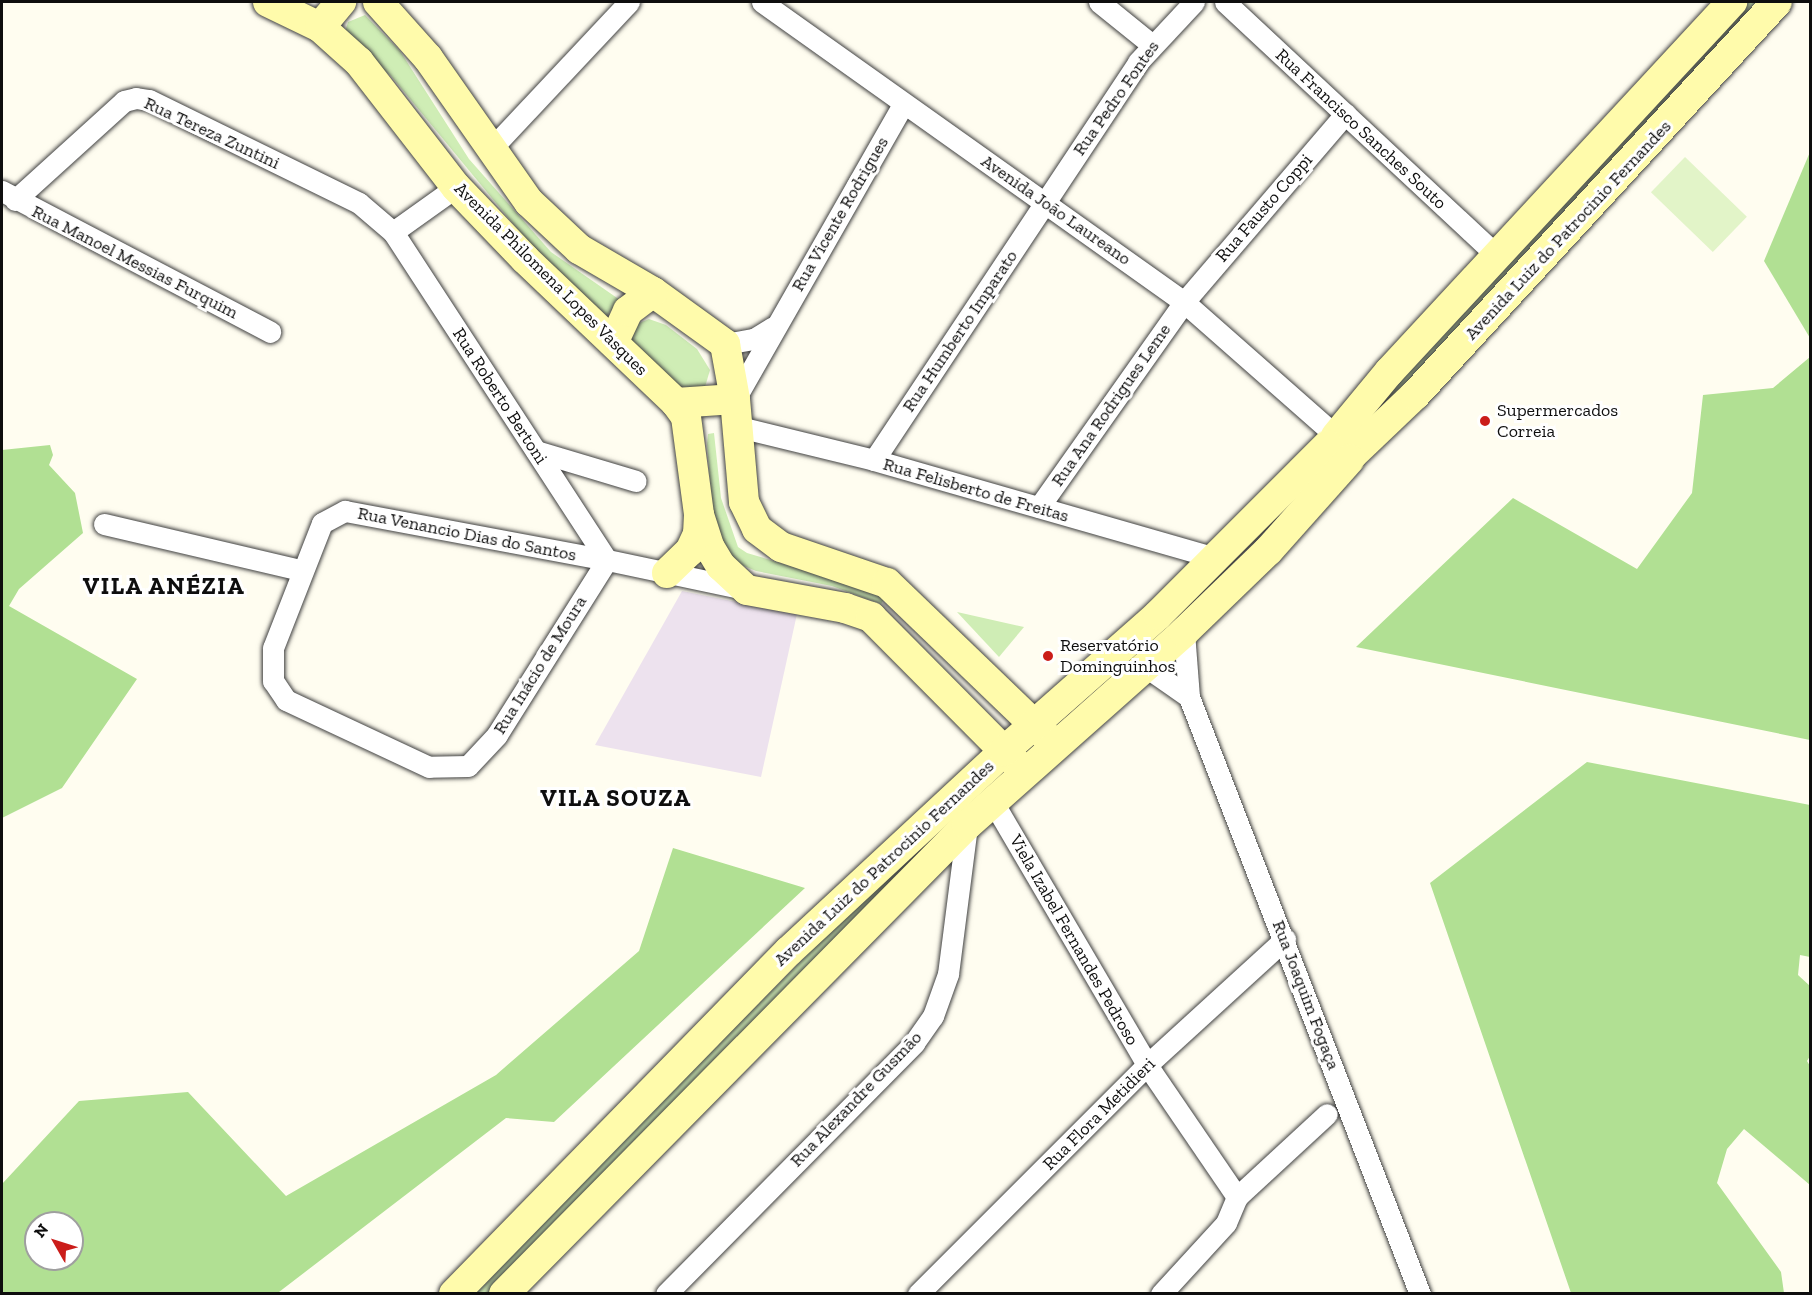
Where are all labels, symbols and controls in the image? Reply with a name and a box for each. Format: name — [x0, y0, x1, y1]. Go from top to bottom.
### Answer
street label: Rua Pedro Fontes — [1068, 36, 1164, 160]
street label: Rua Francisco Sanches Souto — [1271, 44, 1451, 214]
street label: Rua Tereza Zuntini — [141, 92, 283, 174]
street label: Avenida Luiz do Patrocinio Fernandes — [1460, 116, 1676, 344]
street label: Rua Vicente Rodrigues — [787, 133, 893, 295]
street label: Avenida João Laureano — [977, 150, 1135, 270]
street label: Rua Fausto Coppi — [1211, 150, 1317, 266]
street label: Avenida Philomena Lopes Vasques — [450, 178, 652, 380]
street label: Rua Manoel Messias Furquim — [28, 200, 242, 324]
street label: Rua Humberto Imparato — [898, 246, 1022, 416]
street label: Rua Ana Rodrigues Leme — [1047, 319, 1175, 491]
street label: Rua Roberto Bertoni — [448, 324, 552, 468]
place label: Supermercados Correia — [1497, 400, 1618, 442]
marker: Supermercados Correia — [1478, 414, 1492, 428]
street label: Rua Felisberto de Freitas — [881, 453, 1071, 527]
street label: Rua Venancio Dias do Santos — [356, 502, 578, 566]
district label: VILA ANÉZIA — [82, 572, 246, 600]
street label: Rua Inácio de Moura — [489, 592, 591, 738]
place label: Reservatório Dominguinhos — [1060, 635, 1175, 678]
marker: Reservatório Dominguinhos — [1041, 649, 1055, 663]
street label: Avenida Luiz do Patrocinio Fernandes — [770, 755, 998, 971]
district label: VILA SOUZA — [540, 784, 692, 812]
street label: Viela Izabel Fernandes Pedroso — [1005, 831, 1143, 1049]
street label: Rua Joaquim Fogaça — [1268, 917, 1344, 1073]
street label: Rua Alexandre Gusmão — [785, 1026, 927, 1172]
street label: Rua Flora Metidieri — [1038, 1053, 1160, 1175]
north arrow — [24, 1211, 84, 1271]
text: N — [30, 1220, 52, 1241]

